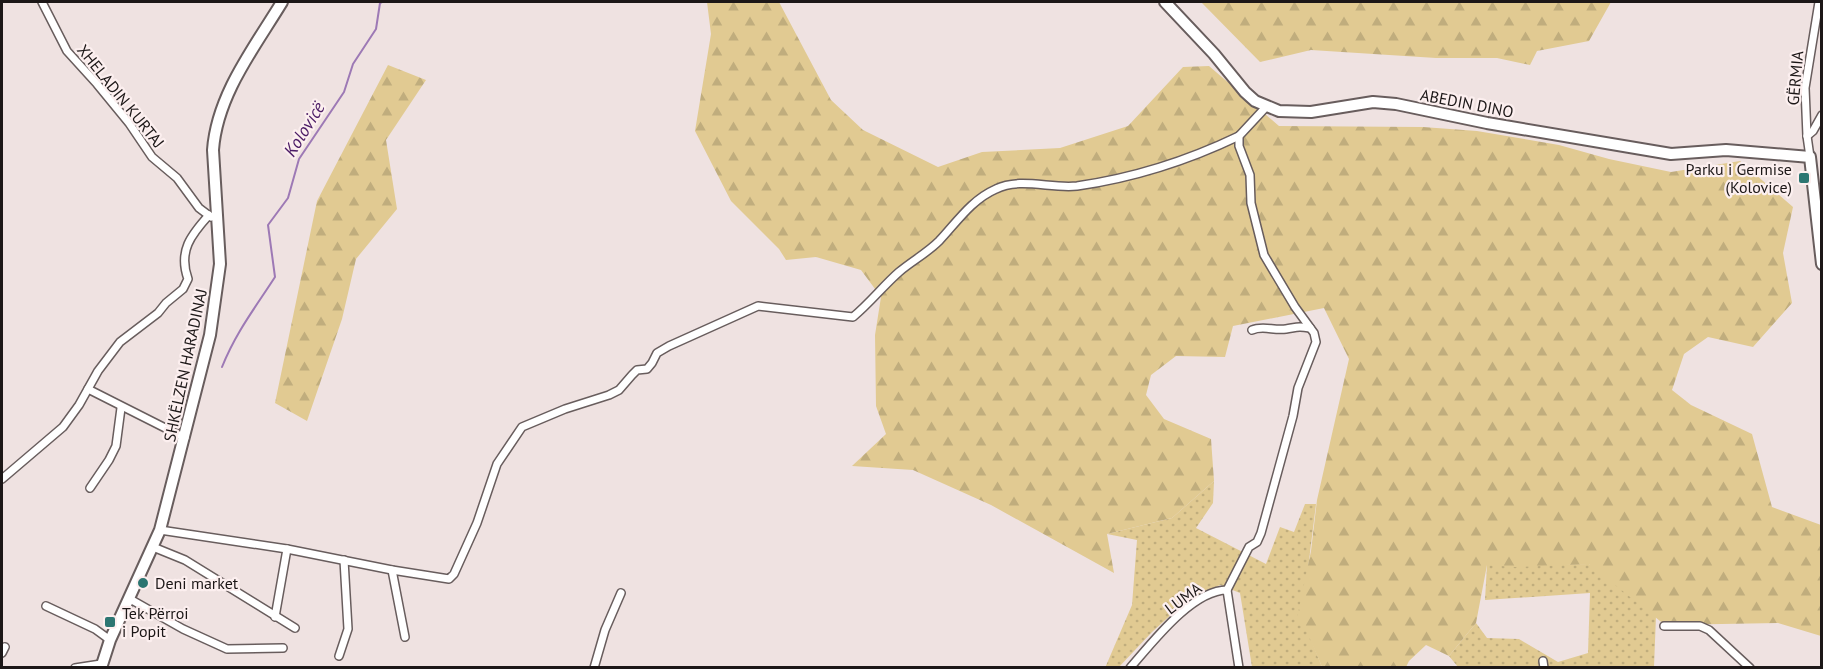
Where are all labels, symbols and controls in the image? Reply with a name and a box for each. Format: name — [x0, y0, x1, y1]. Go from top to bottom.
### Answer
street label: XHELADIN KURTAJ — [73, 40, 169, 152]
street label: GËRMIA — [1783, 49, 1807, 106]
street label: ABEDIN DINO — [1419, 84, 1515, 122]
water label: Kolovicë — [278, 97, 330, 161]
place label: Parku i Germise (Kolovice) — [1686, 159, 1792, 197]
marker: Parku i Germise (Kolovice) — [1797, 171, 1811, 185]
street label: SHKËLZEN HARADINAJ — [159, 287, 211, 443]
place label: Deni market — [155, 573, 239, 593]
marker: Deni market — [136, 576, 150, 590]
street label: LUMA — [1161, 577, 1206, 618]
place label: Tek Përroi i Popit — [122, 603, 189, 641]
marker: Tek Përroi i Popit — [103, 615, 117, 629]

